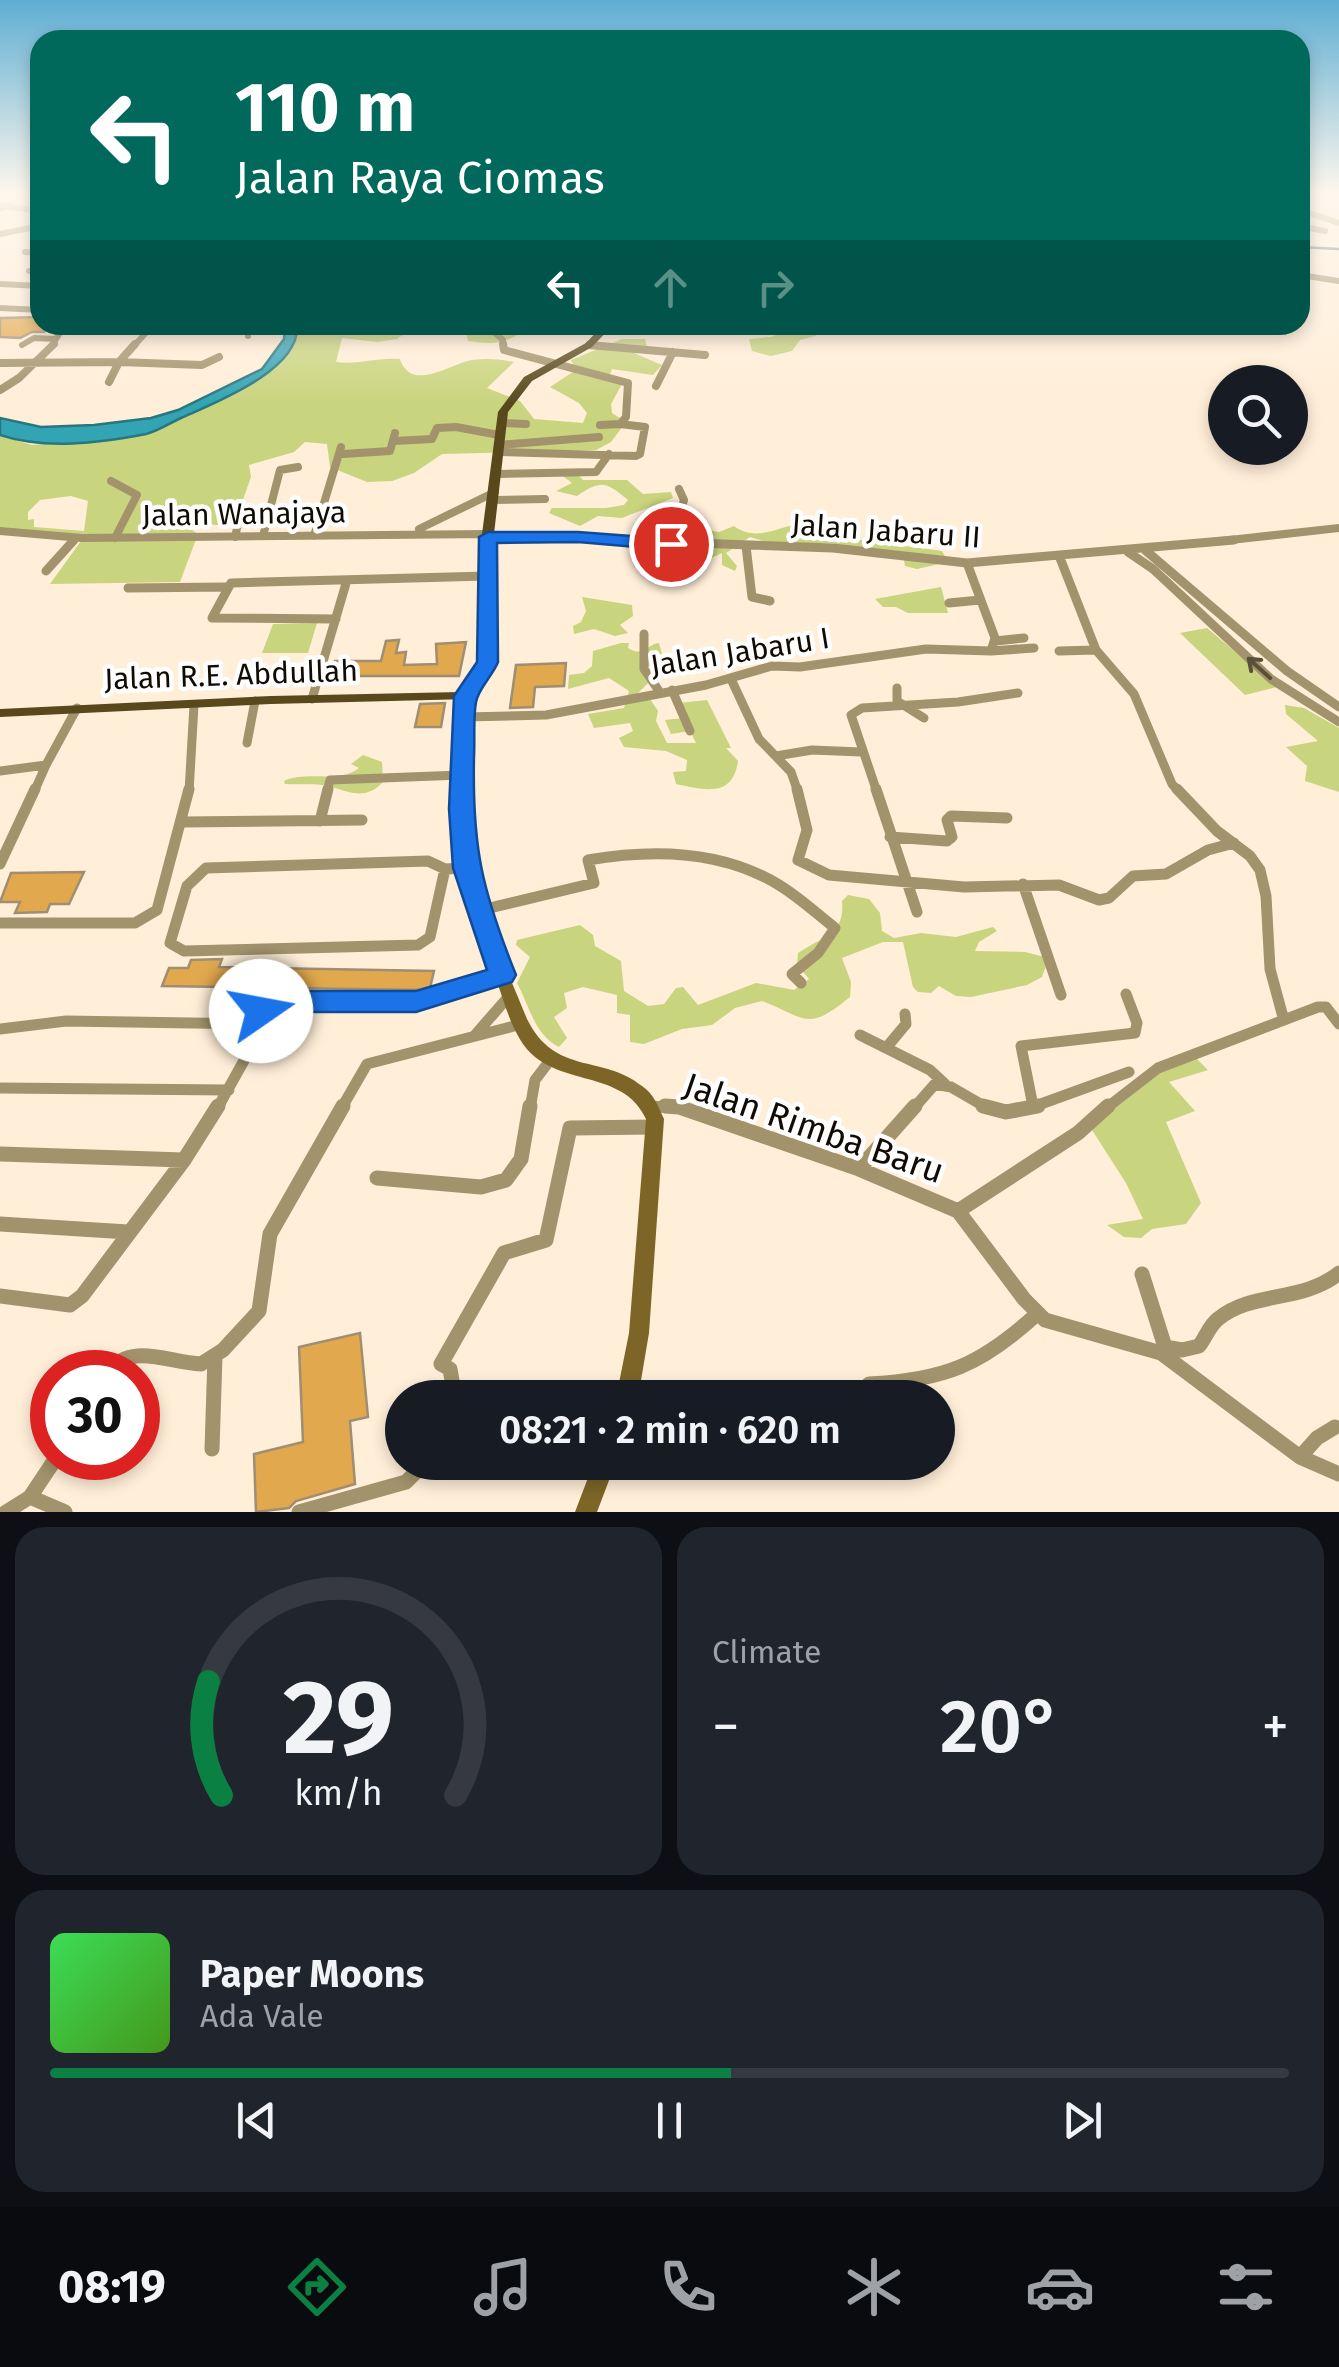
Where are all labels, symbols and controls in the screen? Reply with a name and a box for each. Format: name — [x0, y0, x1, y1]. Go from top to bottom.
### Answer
text: 110 m — [235, 66, 415, 150]
icon: left — [70, 70, 200, 200]
text: Jalan Raya Ciomas — [235, 151, 605, 205]
icon: left — [538, 260, 593, 315]
icon: ahead — [643, 260, 698, 315]
icon: right — [748, 260, 803, 315]
map controls — [1208, 365, 1308, 465]
button: search — [1208, 365, 1308, 465]
street label: Jalan Wanajaya — [142, 494, 346, 534]
pin — [629, 502, 714, 587]
street label: Jalan Jabaru II — [790, 506, 982, 556]
icon: arrive — [644, 517, 699, 572]
street label: Jalan Jabaru I — [648, 620, 832, 684]
street label: Jalan R.E. Abdullah — [103, 653, 359, 697]
one-way arrow — [1246, 657, 1272, 679]
position arrow — [209, 959, 313, 1063]
street label: Jalan Rimba Baru — [678, 1064, 950, 1192]
speed limit sign: 30 — [30, 1350, 160, 1480]
text: 08:21 · 2 min · 620 m — [499, 1407, 841, 1453]
text: Climate — [712, 1633, 821, 1671]
text: 29 — [283, 1656, 394, 1781]
text: 20° — [940, 1682, 1061, 1772]
text: − — [712, 1694, 740, 1760]
text: + — [1262, 1694, 1289, 1760]
text: km/h — [294, 1772, 383, 1814]
text: Paper Moons — [200, 1951, 424, 1997]
text: Ada Vale — [200, 1997, 324, 2035]
icon: previous — [229, 2093, 284, 2148]
icon: pause — [642, 2093, 697, 2148]
icon: next — [1055, 2093, 1110, 2148]
icon: directions — [282, 2252, 352, 2322]
icon: music — [468, 2252, 538, 2322]
icon: phone — [653, 2252, 723, 2322]
icon: climate — [839, 2252, 909, 2322]
icon: car — [1025, 2252, 1095, 2322]
icon: filters — [1211, 2252, 1281, 2322]
text: 08:19 — [58, 2260, 166, 2314]

